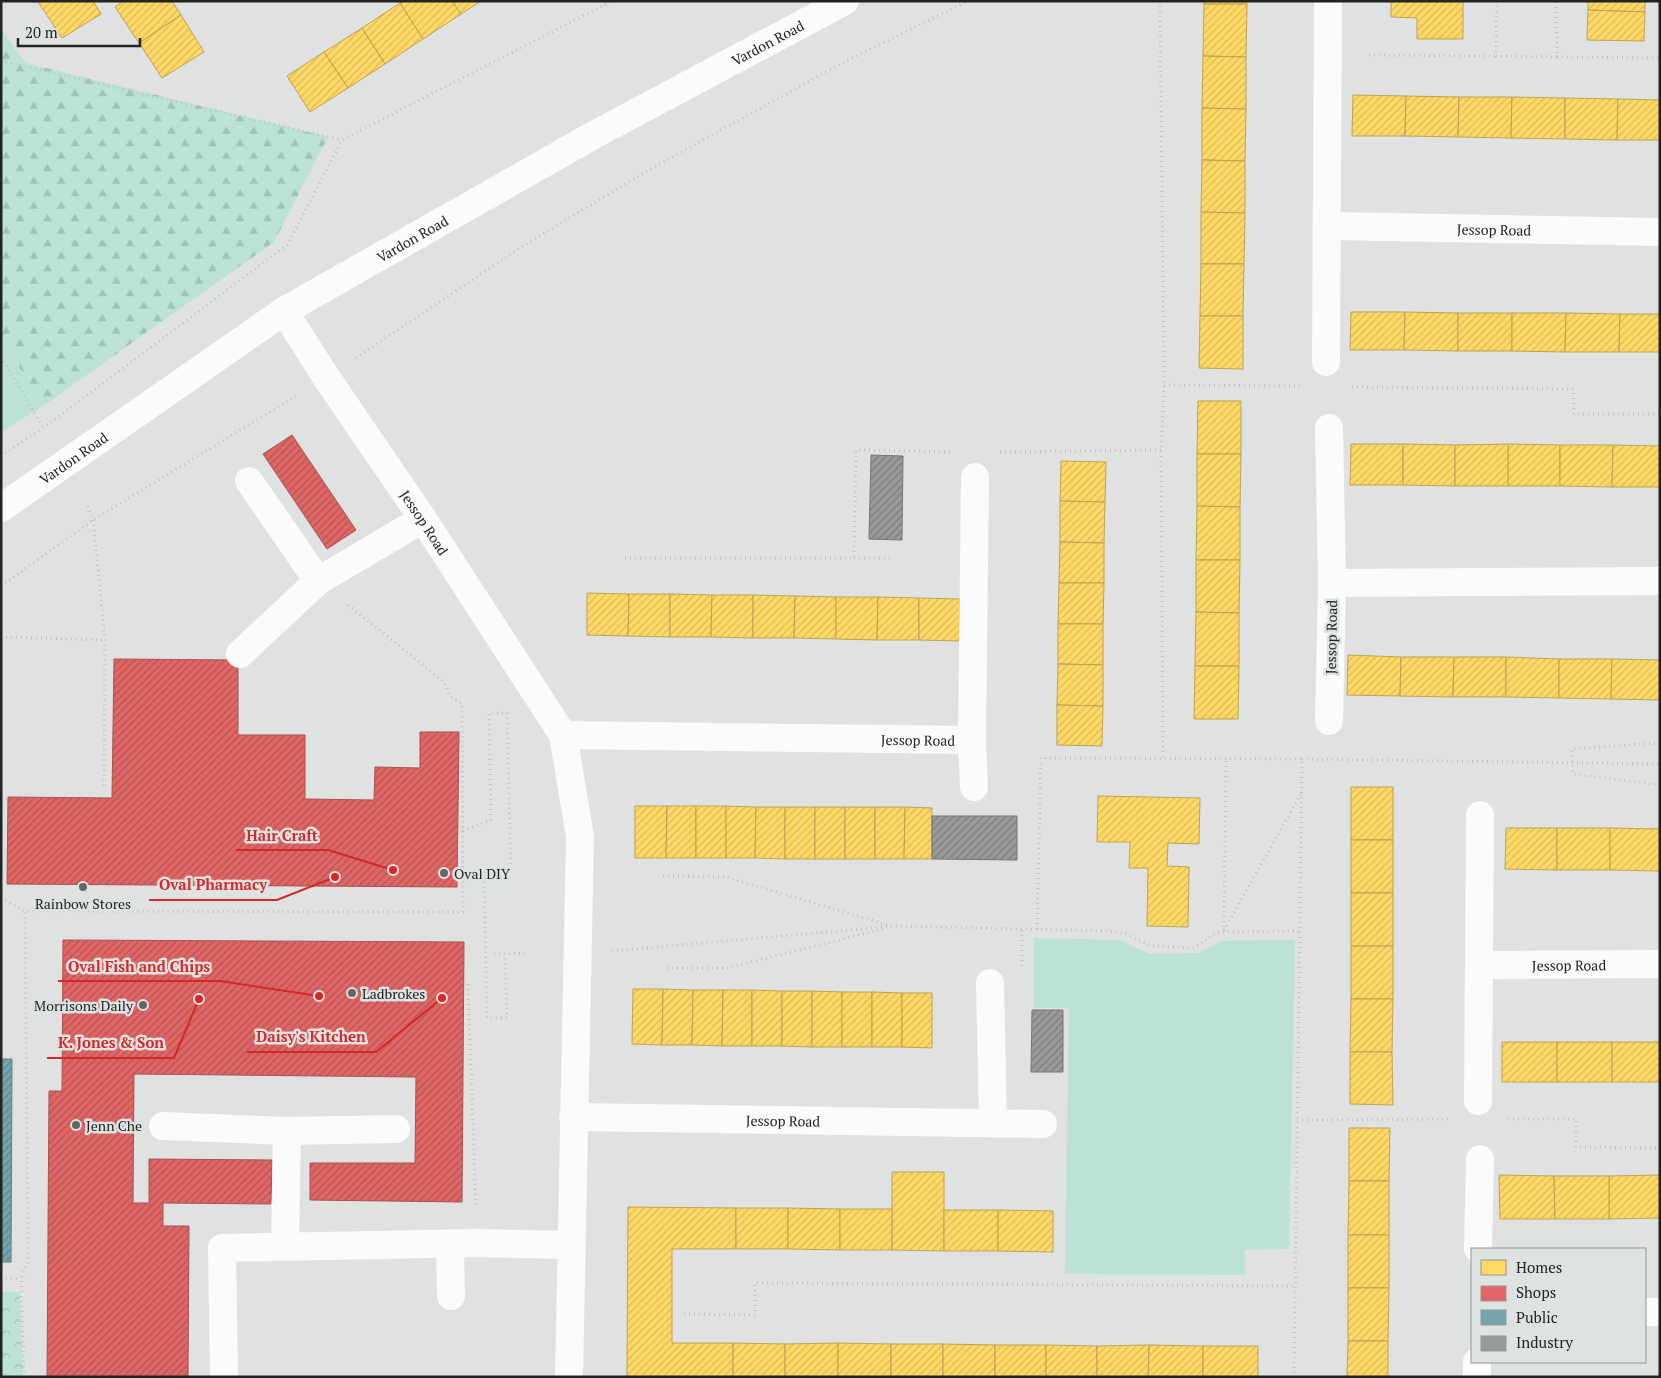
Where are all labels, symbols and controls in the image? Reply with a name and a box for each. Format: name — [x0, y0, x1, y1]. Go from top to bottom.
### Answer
scale bar — [18, 15, 140, 47]
street label: Vardon Road — [728, 15, 807, 69]
text: 20 m — [25, 22, 58, 42]
street label: Vardon Road — [373, 210, 451, 266]
street label: Jessop Road — [1457, 219, 1532, 239]
street label: Vardon Road — [35, 427, 111, 488]
street label: Jessop Road — [396, 486, 453, 559]
street label: Jessop Road — [1321, 599, 1341, 674]
street label: Jessop Road — [881, 729, 955, 749]
callout: Hair Craft — [236, 820, 328, 850]
text: Hair Craft — [246, 825, 318, 845]
place label: Oval DIY — [454, 864, 511, 883]
marker: Oval DIY — [438, 867, 450, 879]
callout: Oval Pharmacy — [149, 870, 277, 900]
text: Oval Pharmacy — [159, 874, 268, 894]
marker: Rainbow Stores — [77, 881, 89, 893]
place label: Rainbow Stores — [35, 894, 131, 913]
callout: Oval Fish and Chips — [58, 951, 220, 981]
street label: Jessop Road — [1532, 955, 1606, 974]
text: Oval Fish and Chips — [68, 956, 210, 976]
place label: Ladbrokes — [362, 984, 425, 1003]
marker: Ladbrokes — [346, 987, 358, 999]
place label: Morrisons Daily — [34, 996, 134, 1015]
marker: Morrisons Daily — [137, 999, 149, 1011]
callout: Daisy's Kitchen — [247, 1022, 376, 1052]
text: Daisy's Kitchen — [256, 1026, 366, 1046]
callout: K. Jones & Son — [47, 1028, 174, 1058]
text: K. Jones & Son — [58, 1032, 164, 1052]
street label: Jessop Road — [746, 1110, 820, 1130]
place label: Jenn Che — [86, 1116, 142, 1135]
marker: Jenn Che — [70, 1119, 82, 1131]
legend — [1471, 1248, 1646, 1363]
text: Homes — [1516, 1257, 1562, 1277]
text: Shops — [1516, 1282, 1556, 1302]
text: Public — [1516, 1307, 1558, 1327]
text: Industry — [1516, 1332, 1573, 1352]

